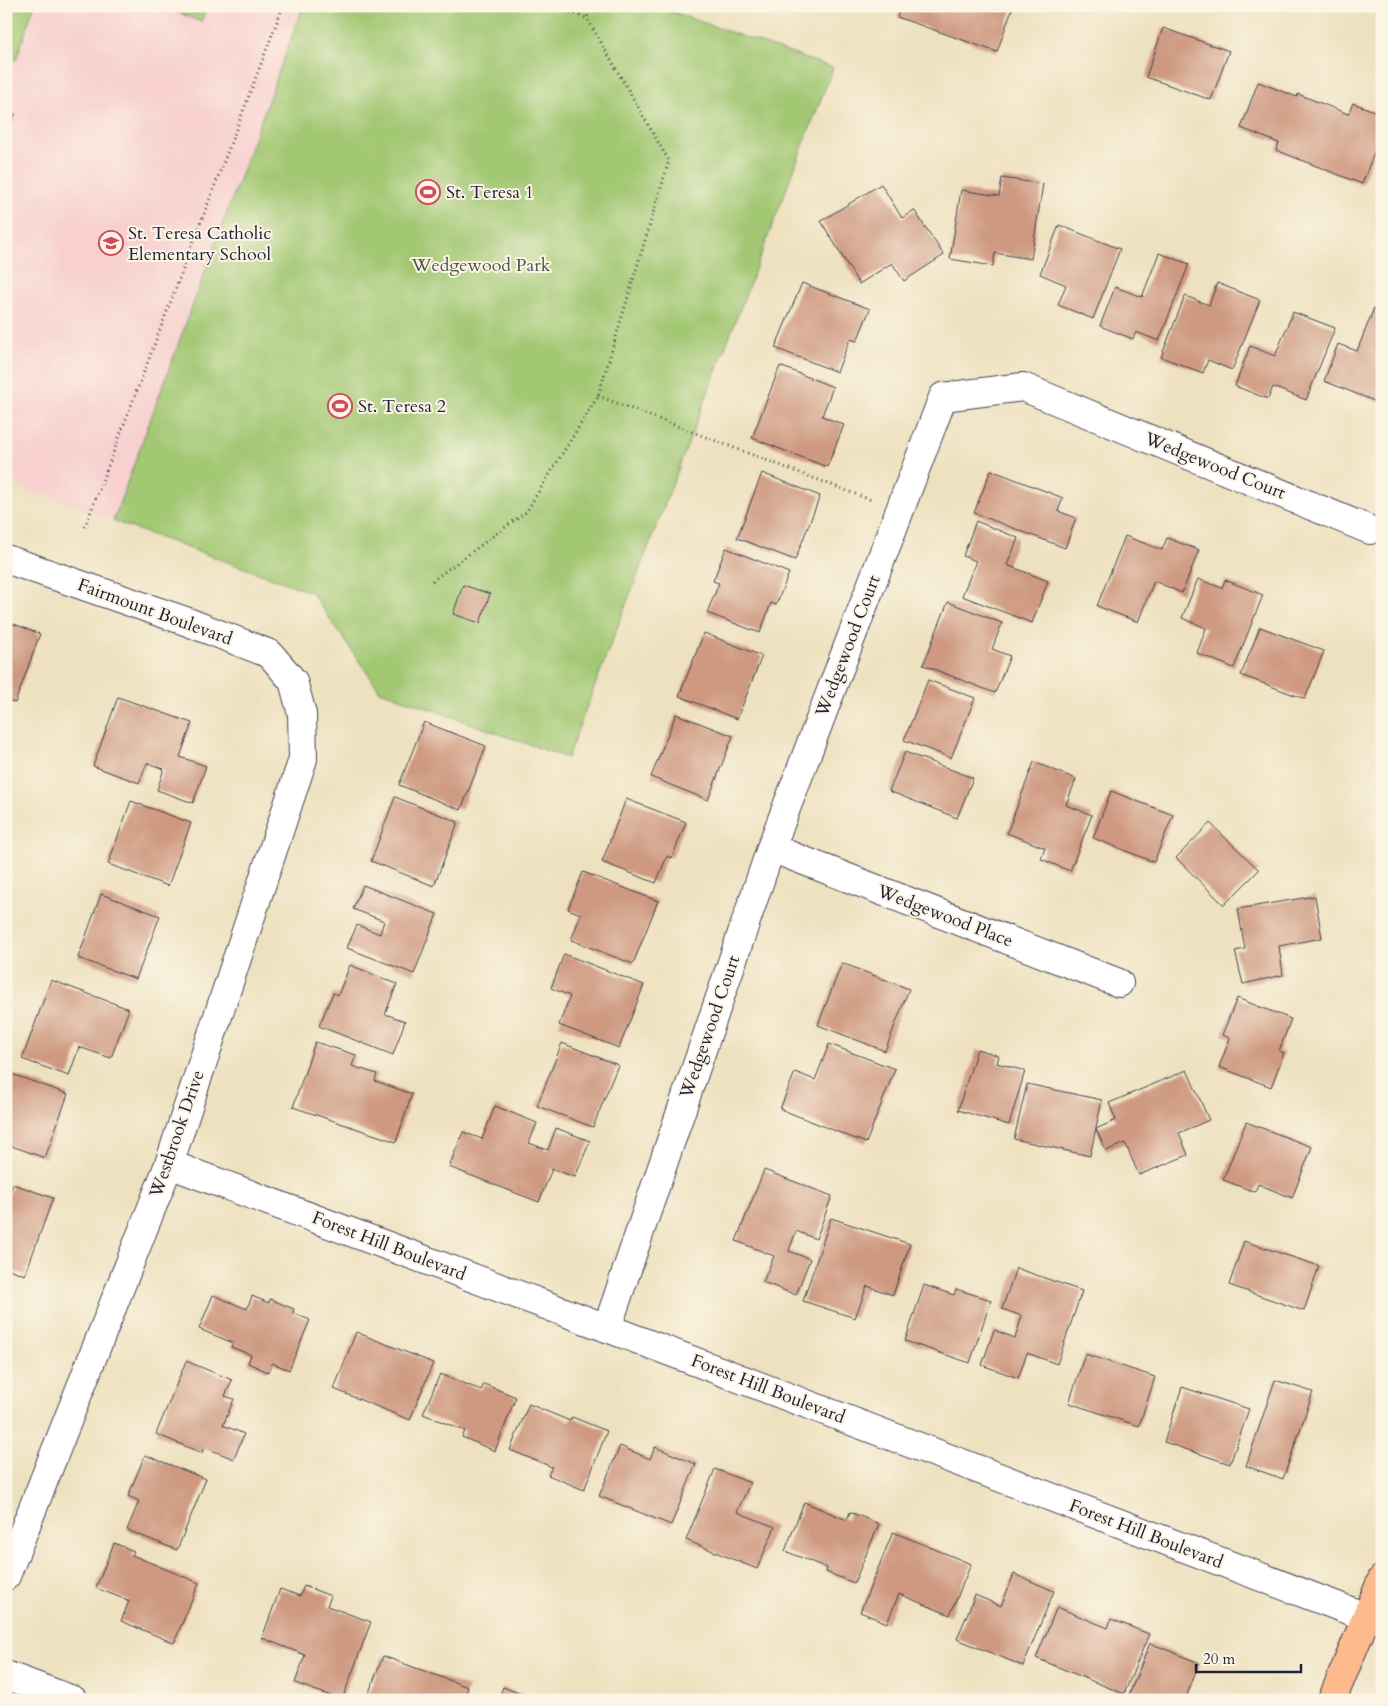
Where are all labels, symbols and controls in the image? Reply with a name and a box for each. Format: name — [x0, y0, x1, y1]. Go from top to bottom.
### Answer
sports icon: St. Teresa 1 — [415, 179, 441, 205]
place label: St. Teresa 1 — [446, 180, 534, 205]
place label: St. Teresa Catholic Elementary School — [128, 221, 272, 267]
school or university icon: St. Teresa Catholic Elementary School — [98, 230, 124, 256]
park label: Wedgewood Park — [411, 253, 551, 278]
sports icon: St. Teresa 2 — [327, 393, 353, 419]
place label: St. Teresa 2 — [358, 394, 446, 419]
street label: Wedgewood Court — [1140, 426, 1289, 506]
street label: Wedgewood Court — [809, 571, 887, 721]
street label: Fairmount Boulevard — [74, 572, 236, 652]
street label: Wedgewood Place — [873, 878, 1017, 953]
street label: Wedgewood Court — [673, 952, 746, 1103]
street label: Westbrook Drive — [143, 1067, 211, 1202]
street label: Forest Hill Boulevard — [308, 1205, 470, 1287]
street label: Forest Hill Boulevard — [687, 1348, 849, 1430]
street label: Forest Hill Boulevard — [1065, 1493, 1227, 1575]
scale bar — [1196, 1641, 1300, 1673]
text: 20 m — [1203, 1649, 1235, 1669]

